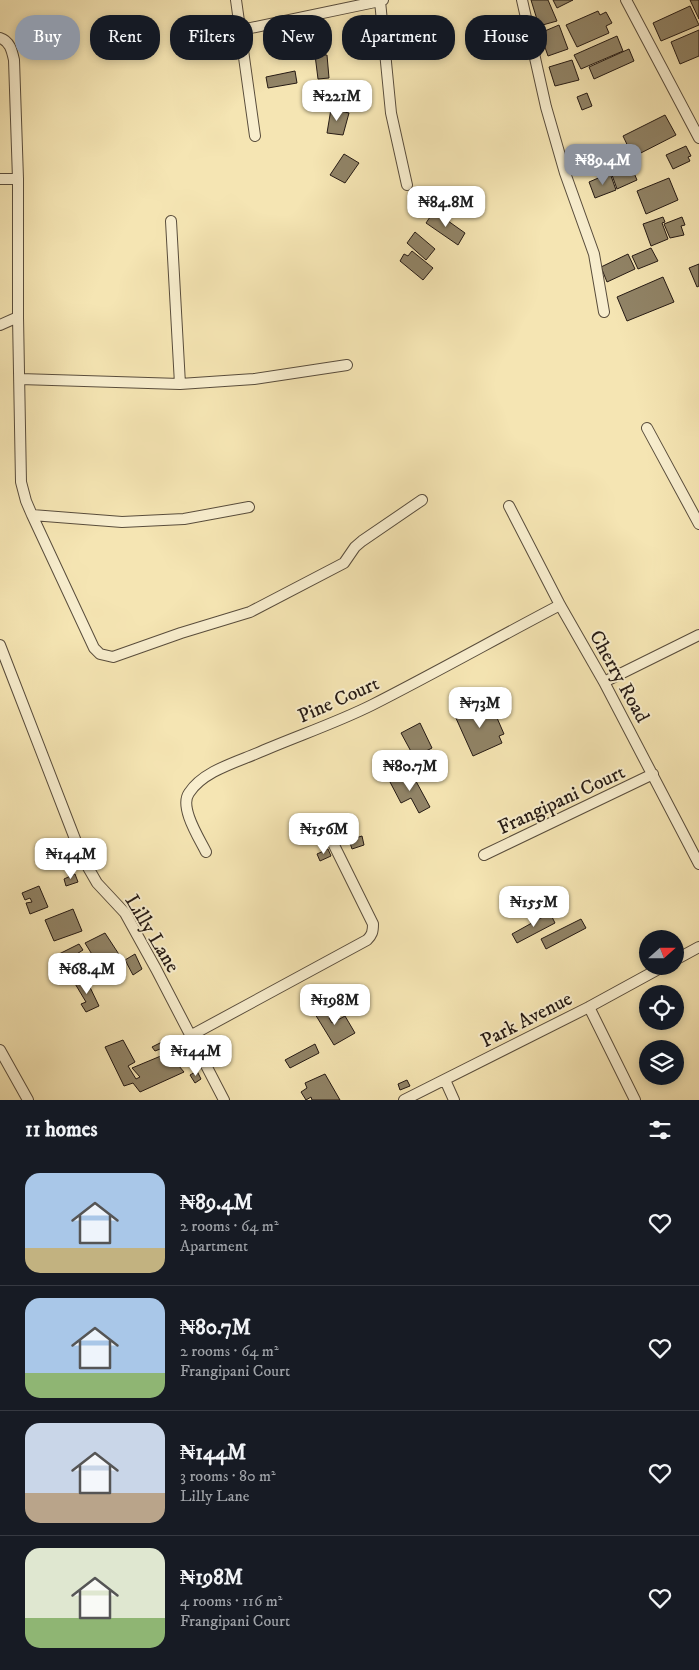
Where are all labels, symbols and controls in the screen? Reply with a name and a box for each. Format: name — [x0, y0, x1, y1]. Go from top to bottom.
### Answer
chip: Buy — [15, 15, 80, 60]
chip: Rent — [90, 15, 160, 60]
chip: Filters — [170, 15, 253, 60]
chip: New — [263, 15, 332, 60]
chip: Apartment — [342, 15, 455, 60]
chip: House — [465, 15, 547, 60]
pin: ₦221M — [302, 80, 372, 122]
text: ₦221M — [313, 86, 361, 106]
pin: ₦89.4M — [562, 144, 644, 186]
text: ₦89.4M — [575, 150, 631, 170]
pin: ₦84.8M — [405, 186, 487, 228]
text: ₦84.8M — [418, 192, 474, 212]
street label: Cherry Road — [583, 626, 654, 727]
street label: Pine Court — [294, 671, 383, 729]
pin: ₦73M — [450, 686, 510, 729]
text: ₦73M — [460, 693, 500, 713]
pin: ₦80.7M — [369, 750, 451, 792]
text: ₦80.7M — [383, 756, 437, 776]
street label: Frangipani Court — [494, 760, 629, 841]
pin: ₦156M — [289, 812, 359, 855]
text: ₦156M — [300, 819, 348, 839]
pin: ₦144M — [36, 838, 106, 880]
text: ₦144M — [46, 844, 96, 864]
pin: ₦155M — [499, 886, 569, 928]
street label: Lilly Lane — [119, 890, 185, 977]
text: ₦155M — [510, 892, 558, 912]
north arrow — [639, 930, 684, 975]
map controls — [639, 930, 684, 1085]
pin: ₦68.4M — [46, 952, 128, 995]
text: ₦68.4M — [59, 959, 115, 979]
pin: ₦198M — [300, 984, 370, 1026]
button: locate — [639, 985, 684, 1030]
street label: Park Avenue — [477, 987, 577, 1054]
text: ₦198M — [311, 990, 359, 1010]
pin: ₦144M — [161, 1034, 231, 1077]
button: layers — [639, 1040, 684, 1085]
text: ₦144M — [171, 1041, 221, 1061]
icon: filters — [646, 1116, 674, 1144]
text: 11 homes — [25, 1117, 98, 1143]
text: ₦89.4M — [180, 1190, 253, 1216]
icon: home — [65, 1193, 125, 1253]
icon: heart — [646, 1209, 674, 1237]
text: 2 rooms · 64 m² — [180, 1216, 279, 1236]
text: Apartment — [180, 1236, 248, 1256]
text: ₦80.7M — [180, 1315, 251, 1341]
icon: home — [65, 1318, 125, 1378]
icon: heart — [646, 1334, 674, 1362]
text: 2 rooms · 64 m² — [180, 1341, 279, 1361]
text: Frangipani Court — [180, 1361, 290, 1381]
text: ₦144M — [180, 1440, 246, 1466]
icon: home — [65, 1443, 125, 1503]
icon: heart — [646, 1459, 674, 1487]
text: 3 rooms · 80 m² — [180, 1466, 276, 1486]
text: Lilly Lane — [180, 1486, 249, 1506]
text: ₦198M — [180, 1565, 243, 1591]
icon: home — [65, 1568, 125, 1628]
icon: heart — [646, 1584, 674, 1612]
text: 4 rooms · 116 m² — [180, 1591, 282, 1611]
text: Frangipani Court — [180, 1611, 290, 1631]

